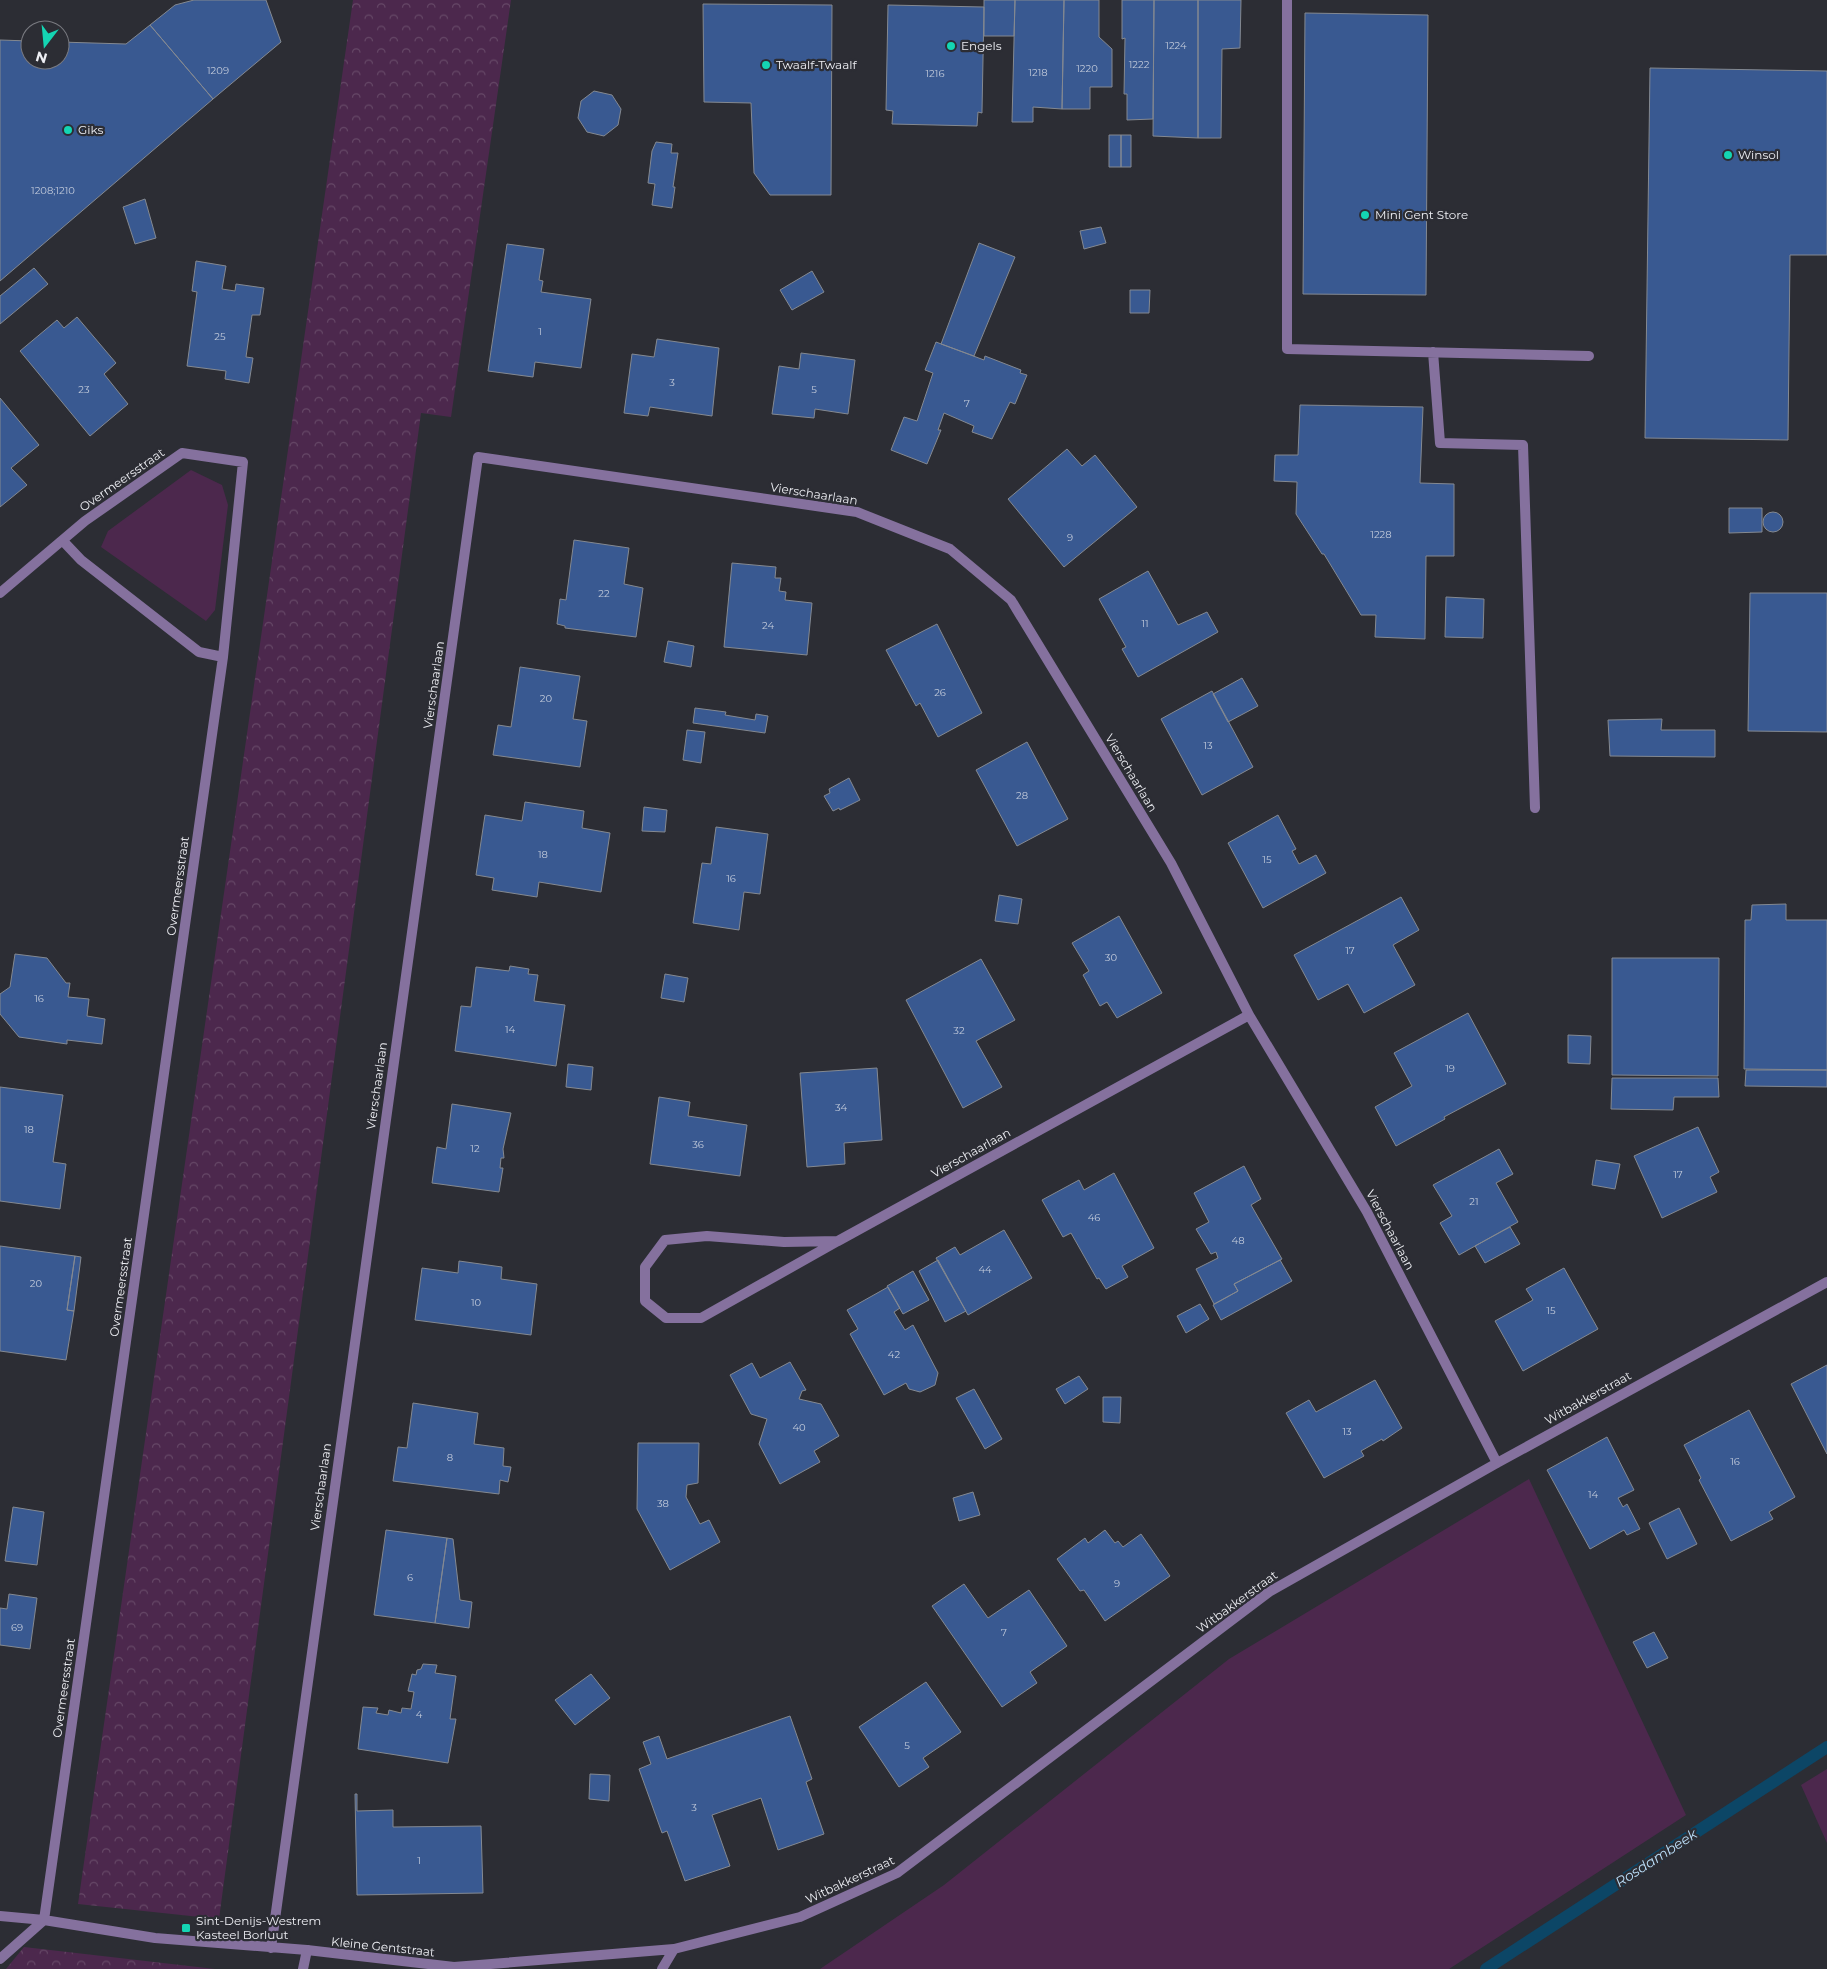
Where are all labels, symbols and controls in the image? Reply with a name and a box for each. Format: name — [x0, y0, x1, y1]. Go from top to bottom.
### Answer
north arrow — [20, 20, 70, 70]
place label: Engels — [961, 38, 1002, 53]
house number: 1224 — [1165, 39, 1187, 52]
marker: Engels — [945, 40, 957, 52]
text: N — [33, 47, 49, 68]
place label: Twaalf-Twaalf — [776, 57, 858, 72]
house number: 1222 — [1129, 58, 1150, 71]
marker: Twaalf-Twaalf — [760, 59, 772, 71]
house number: 1220 — [1076, 62, 1098, 75]
house number: 1209 — [207, 64, 229, 77]
house number: 1218 — [1028, 66, 1048, 79]
house number: 1216 — [926, 67, 945, 80]
place label: Giks — [78, 122, 103, 137]
marker: Giks — [62, 124, 74, 136]
place label: Winsol — [1738, 147, 1779, 162]
marker: Winsol — [1722, 149, 1734, 161]
house number: 1208;1210 — [31, 184, 75, 197]
place label: Mini Gent Store — [1375, 207, 1468, 222]
marker: Mini Gent Store — [1359, 209, 1371, 221]
house number: 1 — [538, 325, 542, 338]
house number: 25 — [214, 330, 226, 343]
house number: 3 — [669, 376, 675, 389]
house number: 23 — [78, 383, 90, 396]
house number: 5 — [811, 383, 817, 396]
house number: 7 — [964, 397, 970, 410]
street label: Overmeersstraat — [76, 445, 167, 515]
street label: Vierschaarlaan — [769, 479, 859, 508]
house number: 1228 — [1370, 528, 1392, 541]
house number: 9 — [1067, 531, 1073, 544]
house number: 22 — [598, 587, 610, 600]
house number: 11 — [1141, 617, 1149, 630]
house number: 24 — [762, 619, 774, 632]
street label: Vierschaarlaan — [420, 640, 447, 730]
house number: 26 — [934, 686, 946, 699]
house number: 20 — [540, 692, 553, 705]
street label: Vierschaarlaan — [1102, 731, 1161, 815]
house number: 13 — [1203, 739, 1213, 752]
house number: 28 — [1016, 789, 1028, 802]
street label: Overmeersstraat — [163, 835, 192, 937]
house number: 18 — [538, 848, 548, 861]
house number: 15 — [1262, 853, 1272, 866]
house number: 16 — [726, 872, 736, 885]
house number: 17 — [1345, 944, 1355, 957]
house number: 30 — [1105, 951, 1118, 964]
house number: 16 — [34, 992, 44, 1005]
house number: 14 — [505, 1023, 515, 1036]
house number: 32 — [953, 1024, 965, 1037]
street label: Vierschaarlaan — [363, 1041, 390, 1131]
house number: 19 — [1445, 1062, 1455, 1075]
house number: 34 — [835, 1101, 848, 1114]
house number: 18 — [24, 1123, 34, 1136]
street label: Vierschaarlaan — [928, 1125, 1013, 1181]
house number: 36 — [692, 1138, 704, 1151]
house number: 12 — [470, 1142, 480, 1155]
house number: 17 — [1673, 1168, 1683, 1181]
street label: Vierschaarlaan — [1363, 1187, 1418, 1272]
house number: 21 — [1469, 1195, 1479, 1208]
house number: 46 — [1088, 1211, 1100, 1224]
house number: 48 — [1231, 1234, 1245, 1247]
street label: Overmeersstraat — [106, 1236, 135, 1338]
house number: 44 — [978, 1263, 992, 1276]
house number: 20 — [30, 1277, 43, 1290]
house number: 10 — [471, 1296, 481, 1309]
house number: 15 — [1546, 1304, 1556, 1317]
house number: 42 — [888, 1348, 900, 1361]
street label: Witbakkerstraat — [1542, 1368, 1634, 1428]
house number: 40 — [792, 1421, 806, 1434]
house number: 13 — [1342, 1425, 1352, 1438]
street label: Vierschaarlaan — [307, 1442, 334, 1532]
house number: 8 — [447, 1451, 453, 1464]
house number: 16 — [1730, 1455, 1740, 1468]
house number: 14 — [1588, 1488, 1598, 1501]
house number: 38 — [657, 1497, 669, 1510]
street label: Witbakkerstraat — [1193, 1567, 1280, 1636]
house number: 6 — [407, 1571, 413, 1584]
house number: 9 — [1114, 1577, 1120, 1590]
house number: 69 — [11, 1621, 23, 1634]
house number: 7 — [1001, 1626, 1007, 1639]
street label: Overmeersstraat — [49, 1637, 78, 1739]
house number: 4 — [416, 1708, 423, 1721]
house number: 5 — [904, 1739, 910, 1752]
house number: 3 — [691, 1801, 697, 1814]
water label: Rosdambeek — [1612, 1824, 1701, 1891]
street label: Witbakkerstraat — [803, 1852, 897, 1907]
house number: 1 — [417, 1854, 421, 1867]
place label: Sint-Denijs-Westrem Kasteel Borluut — [196, 1913, 321, 1942]
marker: Sint-Denijs-Westrem Kasteel Borluut — [180, 1922, 192, 1934]
street label: Kleine Gentstraat — [330, 1934, 436, 1959]

